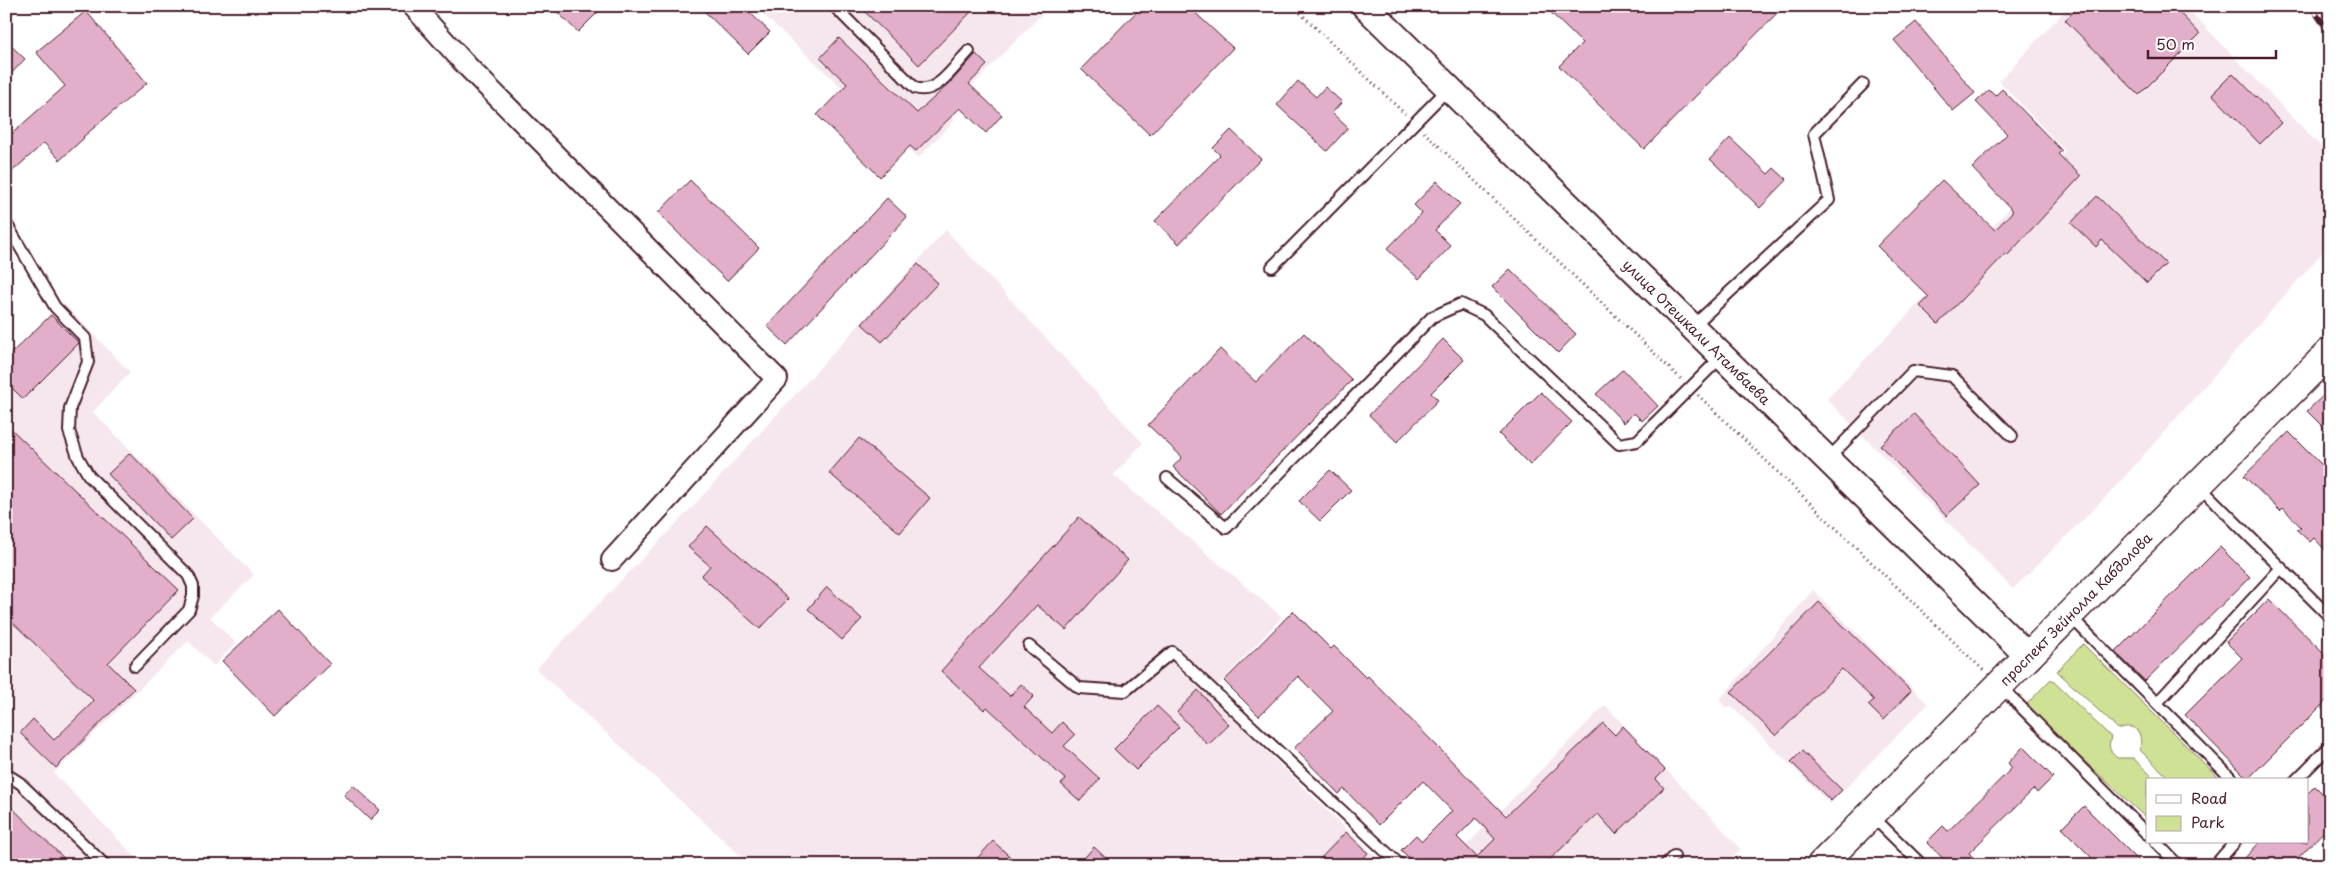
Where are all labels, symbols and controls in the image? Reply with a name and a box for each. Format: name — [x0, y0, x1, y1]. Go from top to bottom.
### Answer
scale bar — [2148, 28, 2276, 60]
text: 50 m — [2156, 32, 2195, 55]
street label: улица Отешкали Атамбаева — [1618, 254, 1776, 409]
street label: проспект Зейнолла Кабдолова — [1994, 527, 2156, 690]
legend — [2146, 778, 2308, 844]
text: Road — [2191, 786, 2227, 809]
text: Park — [2191, 810, 2225, 833]

